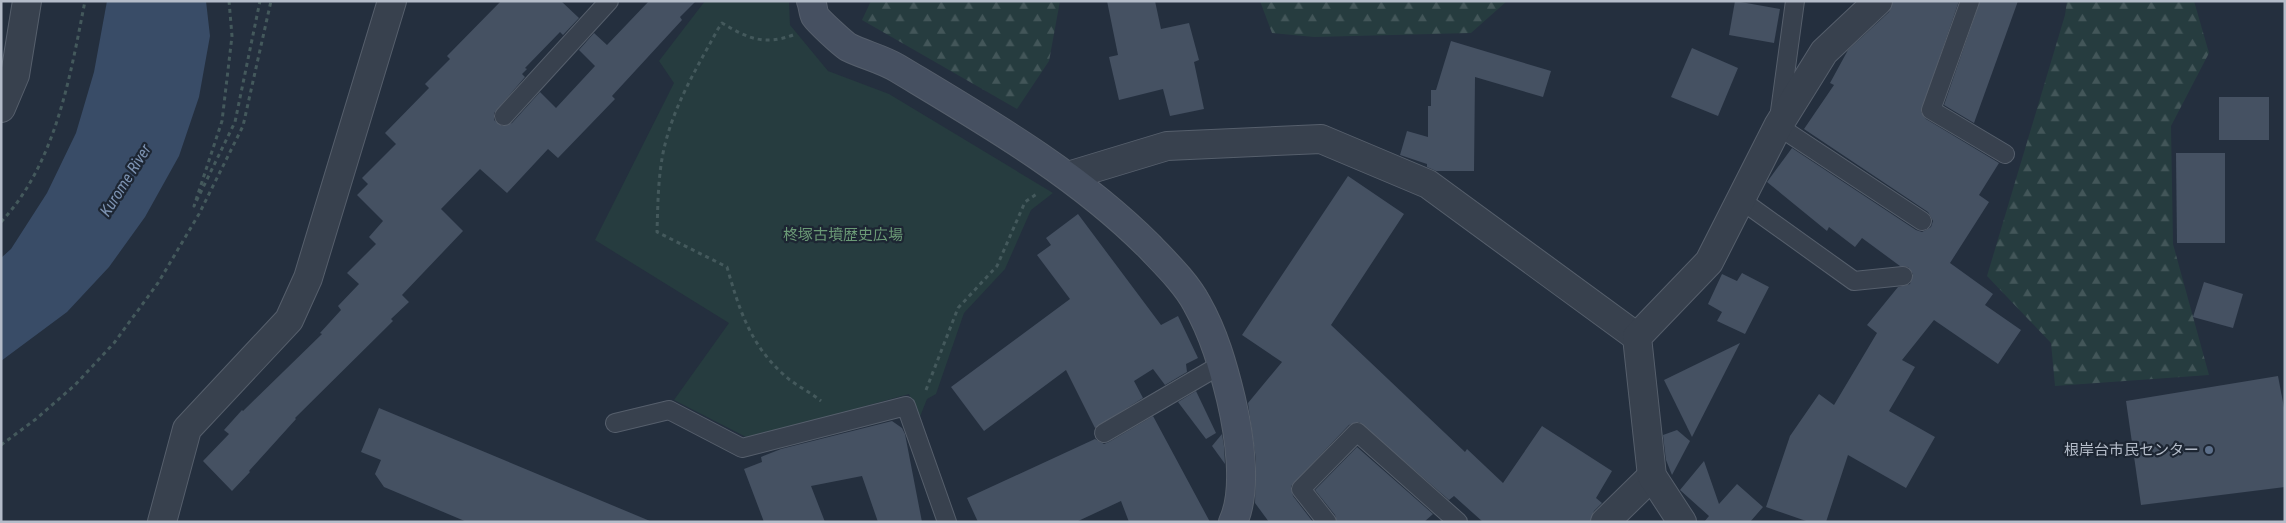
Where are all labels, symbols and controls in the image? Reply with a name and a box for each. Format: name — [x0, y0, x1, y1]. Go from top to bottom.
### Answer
water label: Kurome River — [96, 140, 156, 220]
park label: 柊塚古墳歴史広場 — [783, 226, 903, 244]
place label: 根岸台市民センター — [2064, 441, 2199, 459]
marker: 根岸台市民センター — [2203, 444, 2215, 456]

